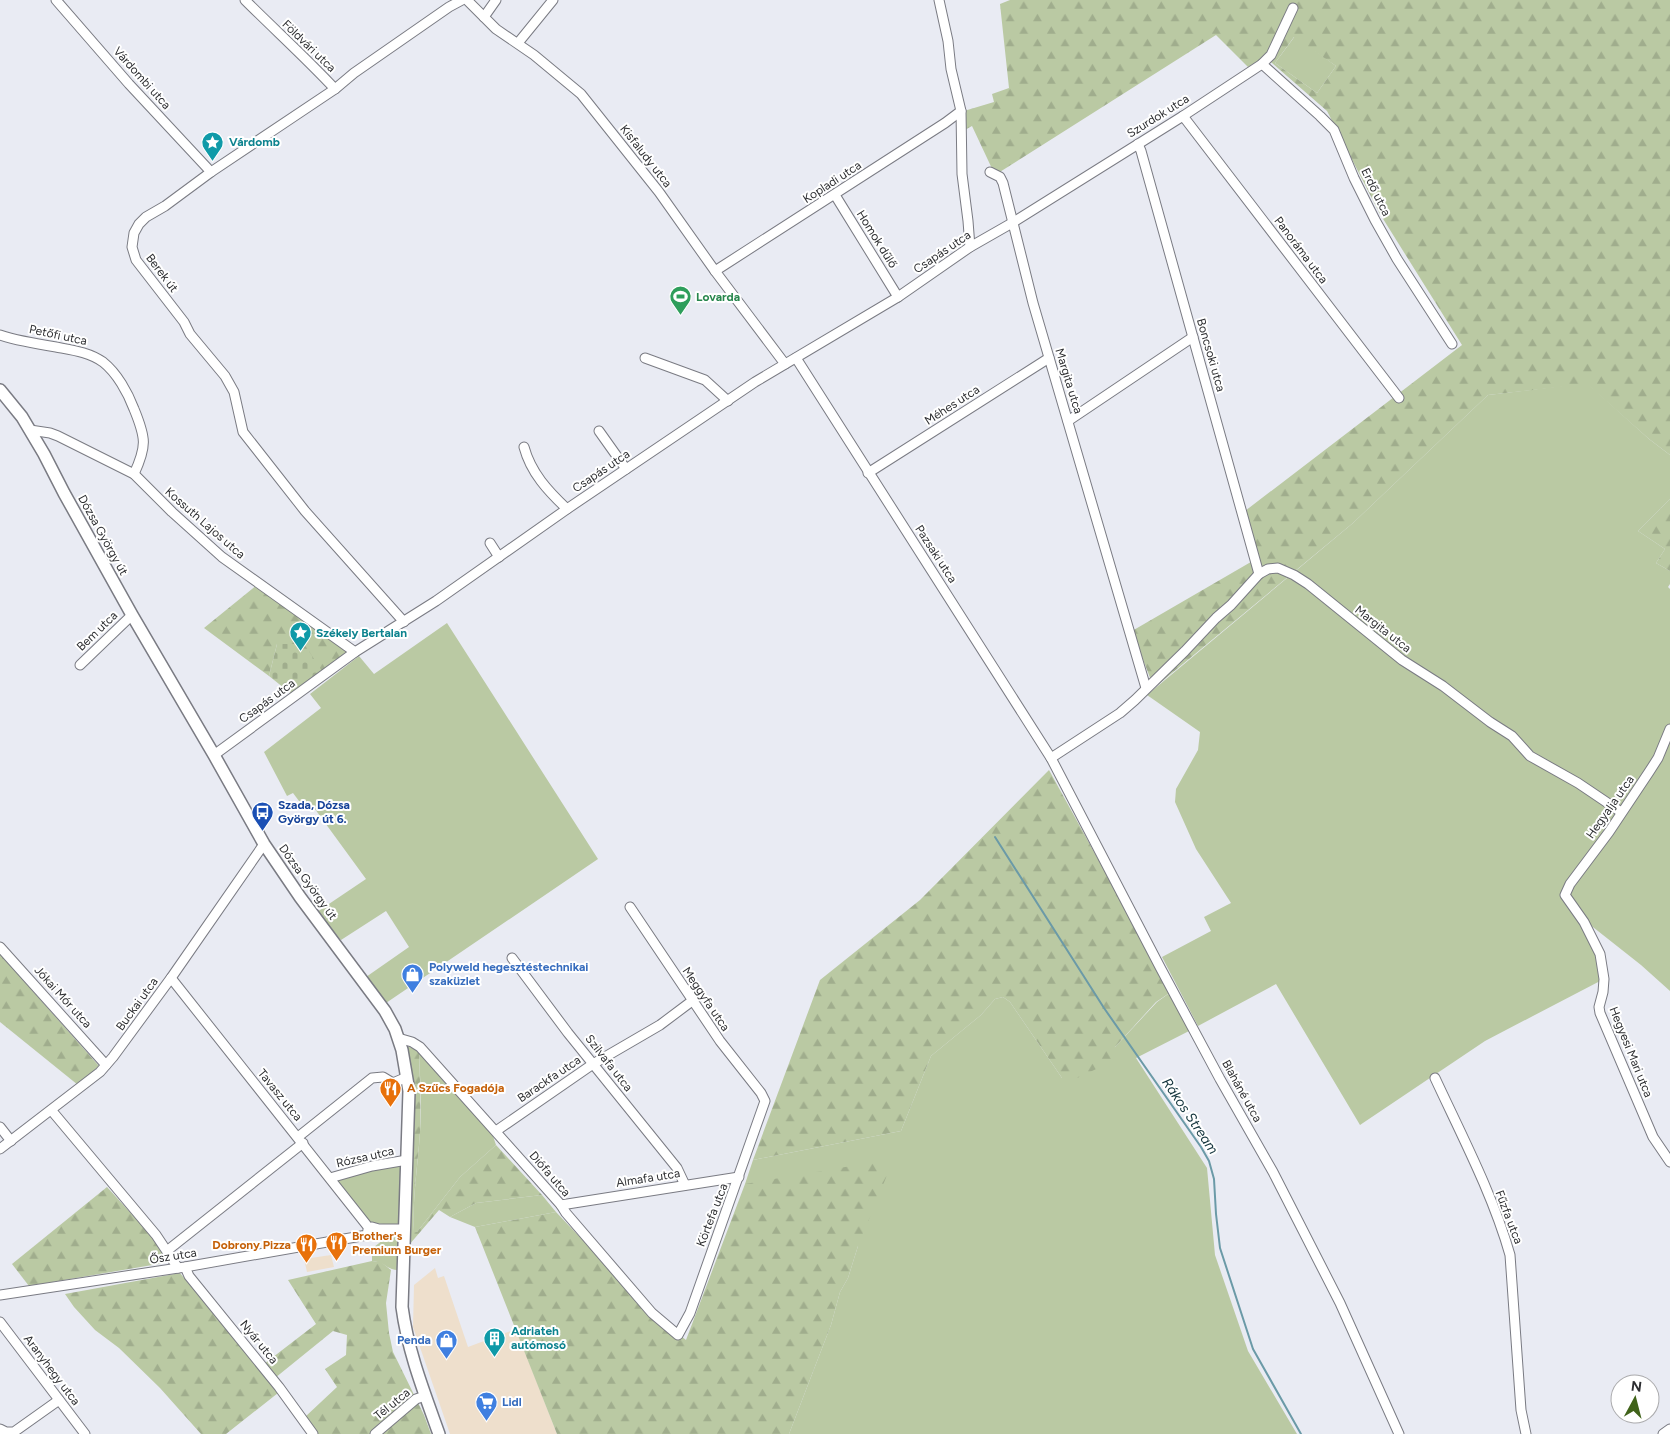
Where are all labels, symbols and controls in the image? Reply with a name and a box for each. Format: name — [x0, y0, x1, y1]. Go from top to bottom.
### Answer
street label: Földvári utca — [279, 17, 339, 75]
street label: Várdombi utca — [110, 44, 174, 112]
street label: Szurdok utca — [1124, 91, 1192, 141]
street label: Kisfaludy utca — [617, 122, 675, 190]
place icon: Várdomb — [201, 130, 225, 161]
place label: Várdomb — [229, 135, 280, 149]
street label: Kopladi utca — [800, 158, 864, 206]
street label: Erdő utca — [1358, 166, 1394, 218]
street label: Homok dűlő — [854, 208, 900, 270]
street label: Panoráma utca — [1271, 214, 1331, 286]
street label: Csapás utca — [911, 228, 973, 276]
street label: Berek út — [143, 251, 181, 295]
sports icon: Lovarda — [668, 285, 692, 316]
place label: Lovarda — [696, 290, 740, 304]
street label: Boncsoki utca — [1194, 317, 1228, 393]
street label: Petőfi utca — [28, 322, 88, 348]
street label: Margita utca — [1052, 347, 1086, 415]
street label: Méhes utca — [922, 382, 982, 428]
street label: Csapás utca — [570, 447, 632, 495]
street label: Kossuth Lajos utca — [162, 485, 248, 561]
street label: Dózsa György út — [75, 492, 131, 578]
street label: Pazsaki utca — [912, 523, 960, 585]
street label: Margita utca — [1352, 603, 1414, 655]
street label: Bem utca — [74, 608, 120, 654]
place icon: Székely Bertalan — [288, 621, 312, 652]
place label: Székely Bertalan — [316, 626, 407, 640]
street label: Csapás utca — [236, 676, 298, 726]
street label: Hegyalja utca — [1583, 773, 1637, 841]
place label: Szada, Dózsa György út 6. — [278, 798, 350, 826]
bus stop icon: Szada, Dózsa György út 6. — [250, 800, 274, 831]
street label: Dózsa György út — [276, 842, 340, 923]
place label: Polyweld hegesztéstechnikai szaküzlet — [429, 960, 588, 988]
shop icon: Polyweld hegesztéstechnikai szaküzlet — [401, 962, 425, 993]
street label: Jókai Mór utca — [31, 963, 95, 1031]
street label: Meggyfa utca — [679, 964, 733, 1034]
street label: Buckai utca — [113, 975, 161, 1033]
street label: Hegyesi Mari utca — [1606, 1005, 1656, 1099]
street label: Szilvafa utca — [582, 1032, 636, 1094]
street label: Barackfa utca — [515, 1053, 583, 1105]
street label: Blaháné utca — [1219, 1057, 1265, 1125]
street label: Tavasz utca — [255, 1066, 305, 1124]
water label: Rákos Stream — [1158, 1075, 1222, 1157]
restaurant icon: A Szűcs Fogadója — [379, 1076, 403, 1107]
place label: A Szűcs Fogadója — [407, 1081, 504, 1095]
street label: Rózsa utca — [335, 1144, 395, 1170]
street label: Diófa utca — [527, 1149, 573, 1199]
street label: Almafa utca — [615, 1166, 681, 1190]
street label: Körtefa utca — [694, 1181, 730, 1249]
street label: Fűzfa utca — [1492, 1188, 1526, 1246]
place label: Brother's Premium Burger — [352, 1229, 442, 1257]
restaurant icon: Brother's Premium Burger — [324, 1231, 348, 1262]
restaurant icon: Dobrony Pizza — [295, 1233, 319, 1264]
place label: Dobrony Pizza — [212, 1238, 291, 1252]
street label: Ősz utca — [148, 1245, 198, 1267]
street label: Nyár utca — [237, 1317, 281, 1367]
place label: Adriateh autómosó — [511, 1324, 566, 1352]
building icon: Adriateh autómosó — [483, 1326, 507, 1357]
shop icon: Penda — [435, 1328, 459, 1359]
street label: Aranyhegy utca — [21, 1332, 83, 1408]
place label: Penda — [397, 1333, 431, 1347]
north arrow — [1610, 1374, 1660, 1424]
text: N — [1630, 1377, 1643, 1396]
street label: Tél utca — [371, 1385, 413, 1423]
supermarket icon: Lidl — [474, 1390, 498, 1421]
place label: Lidl — [502, 1395, 522, 1409]

